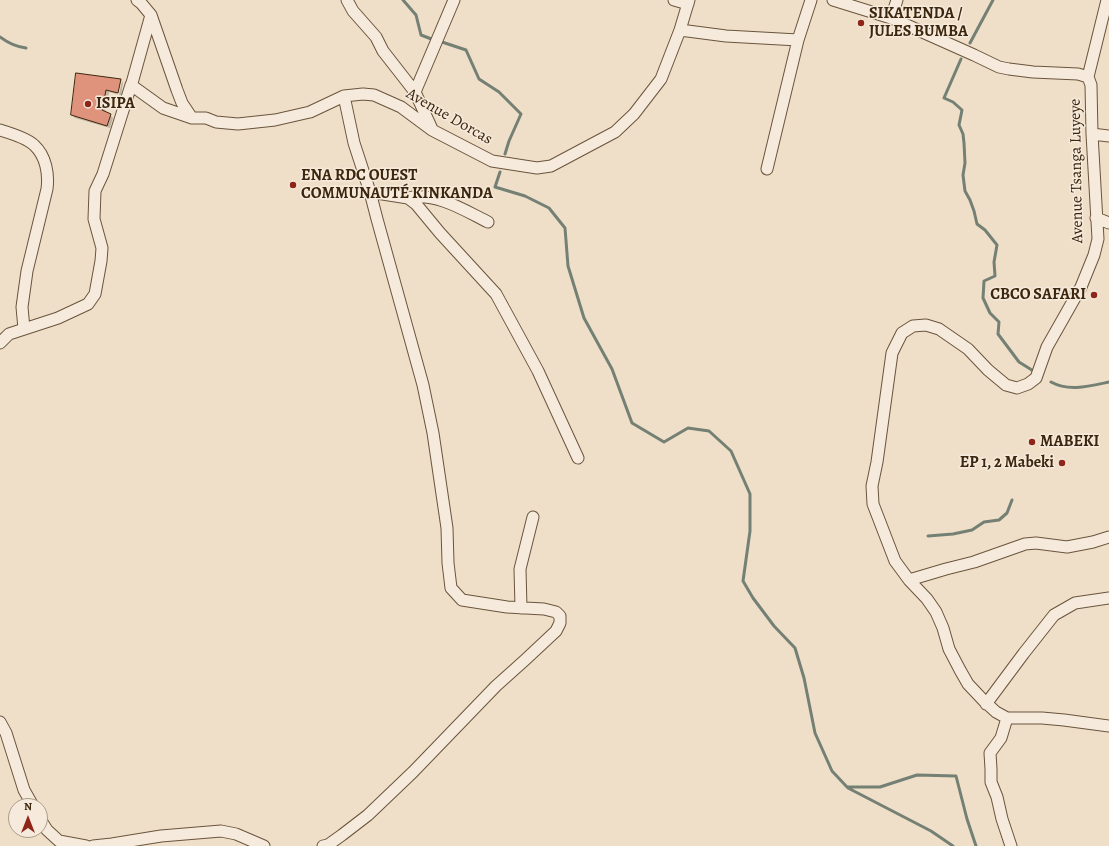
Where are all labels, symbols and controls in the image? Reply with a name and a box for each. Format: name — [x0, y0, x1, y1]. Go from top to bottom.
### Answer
place label: SIKATENDA / JULES BUMBA — [869, 4, 968, 42]
marker: SIKATENDA / JULES BUMBA — [856, 18, 866, 28]
street label: Avenue Dorcas — [402, 85, 496, 149]
place label: ISIPA — [96, 94, 135, 114]
street label: Avenue Tsanga Luyeye — [1066, 98, 1088, 244]
marker: ISIPA — [83, 99, 93, 109]
place label: ENA RDC OUEST COMMUNAUTÉ KINKANDA — [301, 166, 493, 204]
marker: ENA RDC OUEST COMMUNAUTÉ KINKANDA — [288, 180, 298, 190]
place label: CBCO SAFARI — [990, 285, 1086, 305]
marker: CBCO SAFARI — [1089, 290, 1099, 300]
place label: MABEKI — [1040, 432, 1099, 452]
marker: MABEKI — [1027, 437, 1037, 447]
place label: EP 1, 2 Mabeki — [960, 453, 1054, 473]
marker: EP 1, 2 Mabeki — [1057, 458, 1067, 468]
north arrow — [8, 798, 48, 838]
text: N — [24, 799, 32, 814]

